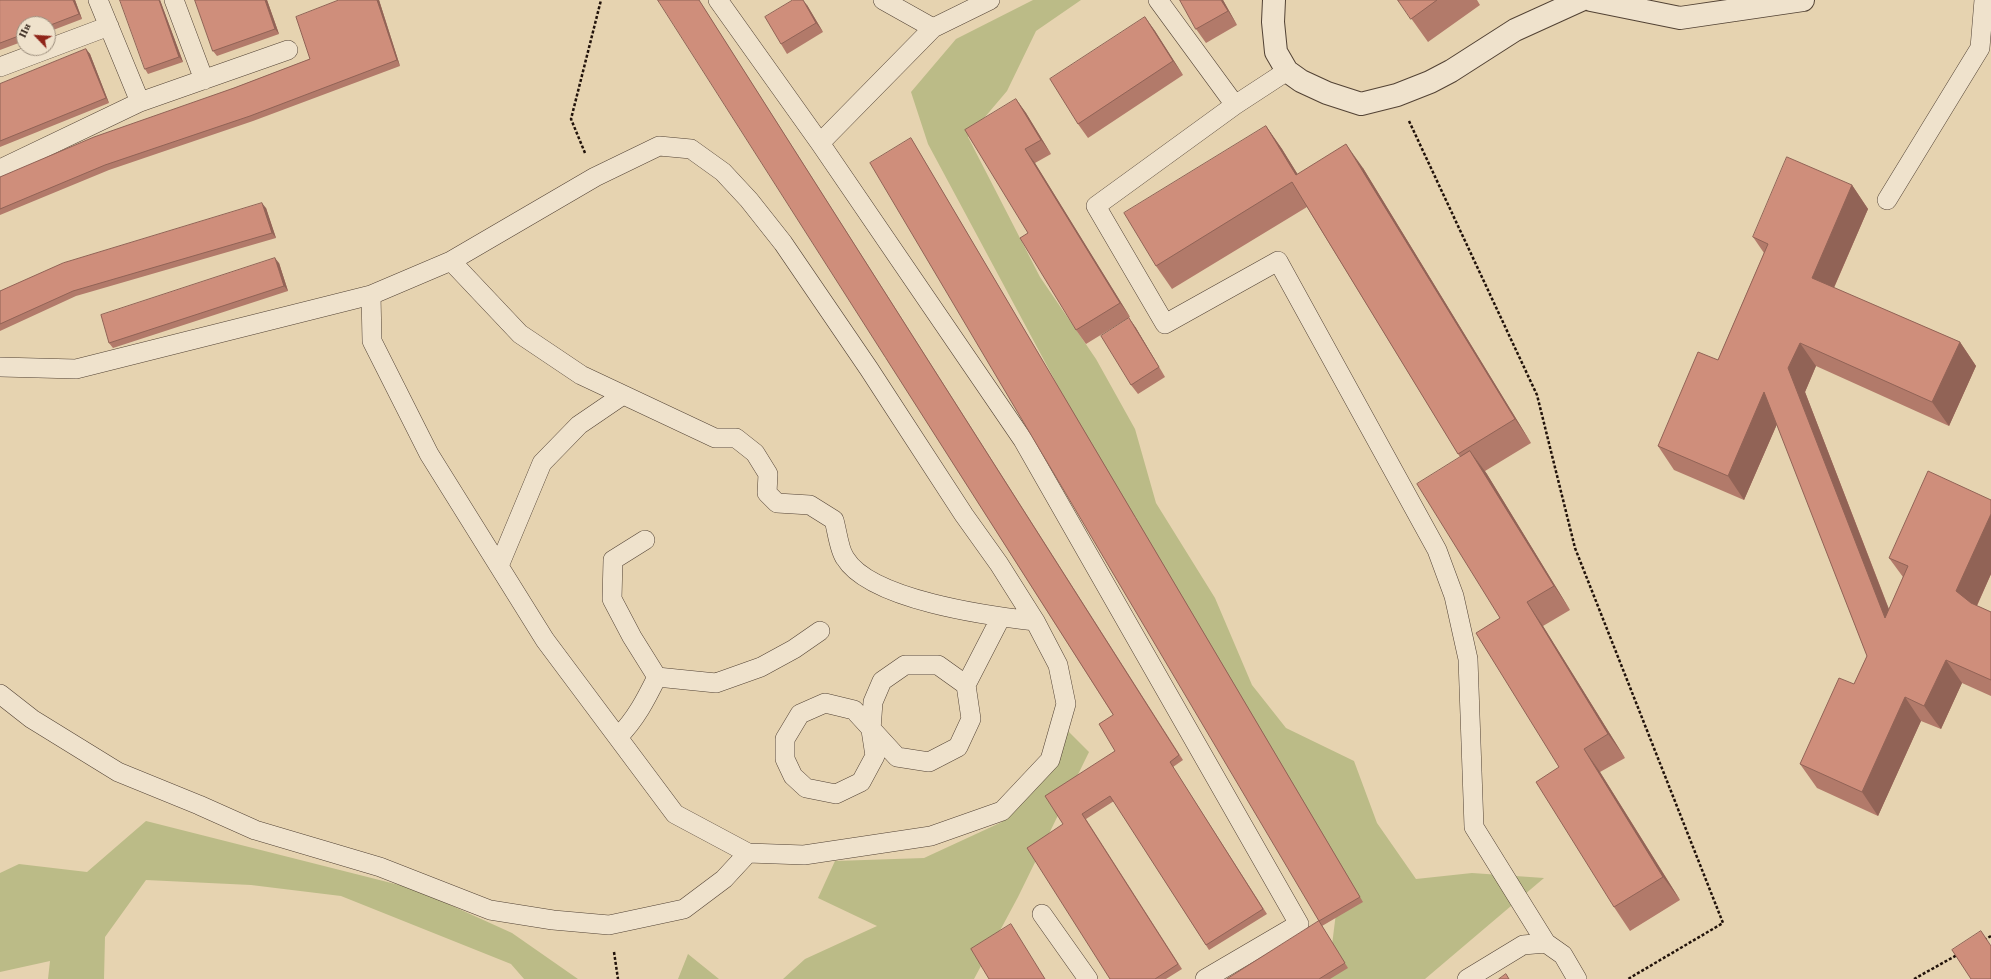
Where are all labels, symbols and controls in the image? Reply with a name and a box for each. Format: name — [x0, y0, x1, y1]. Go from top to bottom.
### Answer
north arrow — [16, 16, 56, 56]
text: Пн — [17, 22, 34, 40]

